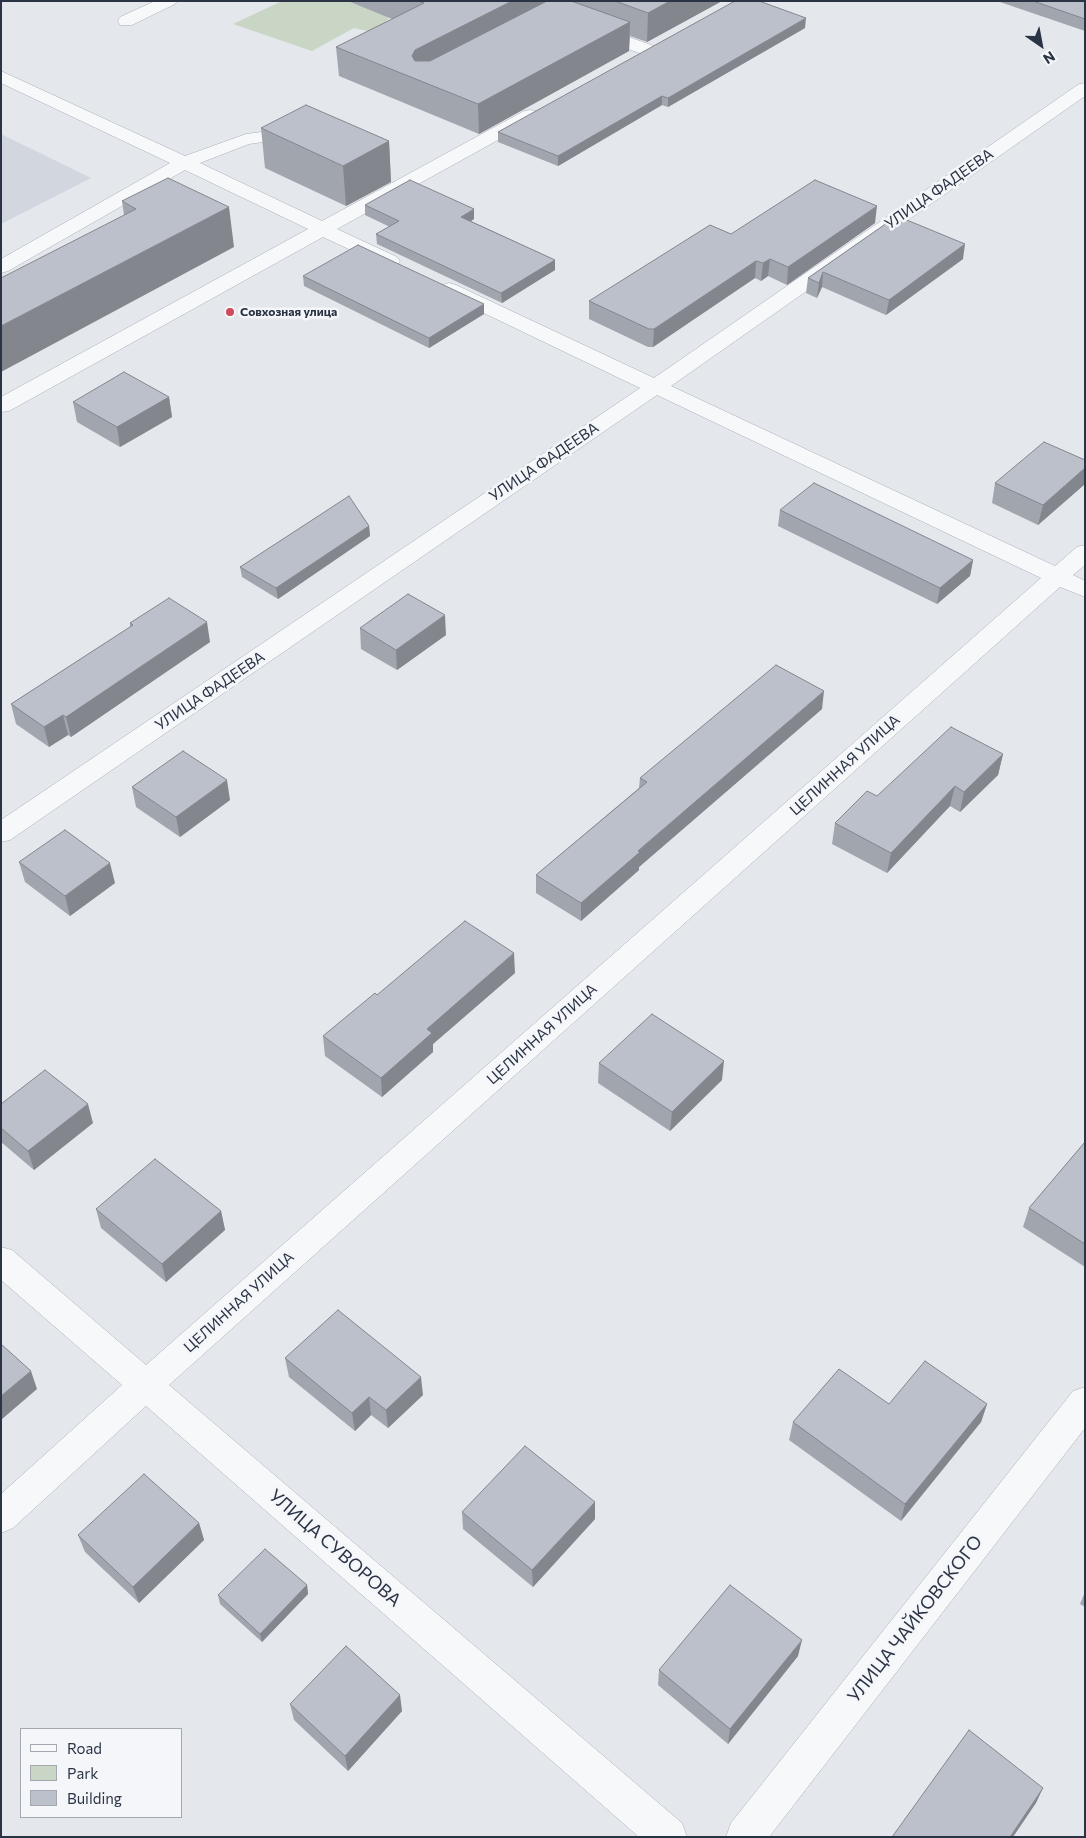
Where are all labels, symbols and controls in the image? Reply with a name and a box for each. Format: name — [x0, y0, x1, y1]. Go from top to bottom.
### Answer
north arrow — [1016, 20, 1066, 70]
text: N — [1040, 48, 1058, 68]
street label: УЛИЦА ФАДЕЕВА — [881, 145, 997, 233]
place label: Совхозная улица — [240, 305, 337, 319]
marker: Совхозная улица — [224, 306, 236, 318]
street label: УЛИЦА ФАДЕЕВА — [486, 419, 602, 505]
street label: УЛИЦА ФАДЕЕВА — [152, 648, 268, 734]
street label: ЦЕЛИННАЯ УЛИЦА — [786, 711, 904, 819]
street label: ЦЕЛИННАЯ УЛИЦА — [483, 980, 601, 1088]
street label: ЦЕЛИННАЯ УЛИЦА — [180, 1248, 298, 1356]
street label: УЛИЦА СУВОРОВА — [265, 1485, 405, 1611]
street label: УЛИЦА ЧАЙКОВСКОГО — [843, 1531, 987, 1707]
legend — [20, 1728, 182, 1818]
text: Road — [67, 1739, 102, 1757]
text: Park — [67, 1764, 98, 1782]
text: Building — [67, 1789, 122, 1807]

